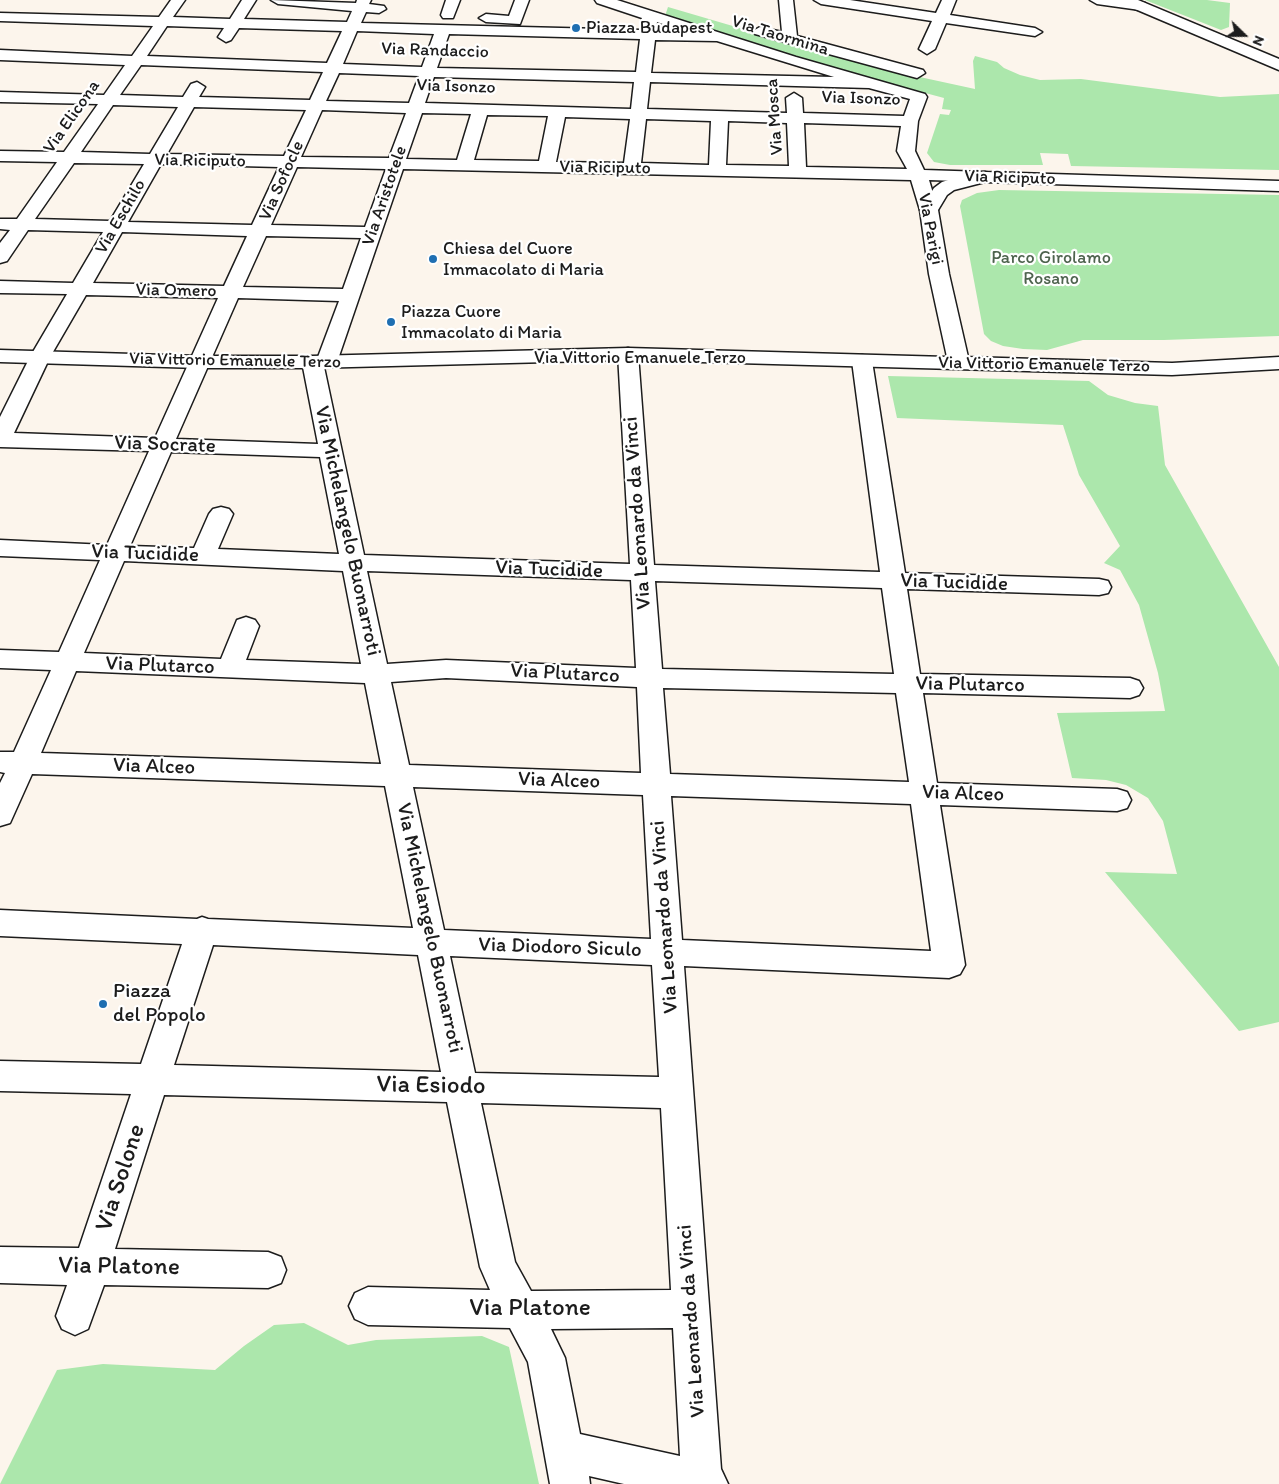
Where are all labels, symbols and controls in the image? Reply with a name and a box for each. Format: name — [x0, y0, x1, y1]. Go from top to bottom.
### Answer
north arrow — [1219, 10, 1269, 60]
street label: Via Taormina — [729, 11, 831, 61]
place label: Piazza Budapest — [586, 17, 712, 39]
marker: Piazza Budapest — [570, 22, 582, 34]
text: N — [1249, 33, 1268, 48]
street label: Via Randaccio — [381, 38, 489, 64]
street label: Via Isonzo — [416, 75, 496, 99]
street label: Via Elicona — [39, 76, 105, 158]
street label: Via Mosca — [762, 78, 788, 156]
street label: Via Isonzo — [821, 87, 901, 111]
street label: Via Sofocle — [255, 138, 309, 224]
street label: Via Aristotele — [358, 143, 412, 249]
street label: Via Riciputo — [154, 149, 246, 173]
street label: Via Riciputo — [559, 156, 651, 180]
street label: Via Riciputo — [964, 166, 1056, 190]
street label: Via Eschilo — [91, 176, 151, 258]
street label: Via Parigi — [912, 191, 948, 267]
place label: Chiesa del Cuore Immacolato di Maria — [443, 238, 604, 280]
park label: Parco Girolamo Rosano — [991, 247, 1111, 290]
marker: Chiesa del Cuore Immacolato di Maria — [427, 253, 439, 265]
street label: Via Omero — [135, 279, 217, 303]
place label: Piazza Cuore Immacolato di Maria — [401, 301, 562, 344]
marker: Piazza Cuore Immacolato di Maria — [385, 316, 397, 328]
street label: Via Vittorio Emanuele Terzo — [534, 347, 746, 369]
street label: Via Vittorio Emanuele Terzo — [129, 348, 341, 374]
street label: Via Vittorio Emanuele Terzo — [938, 352, 1150, 378]
street label: Via Michelangelo Buonarroti — [308, 404, 386, 658]
street label: Via Leonardo da Vinci — [619, 416, 657, 610]
street label: Via Socrate — [114, 431, 216, 459]
street label: Via Tucidide — [91, 540, 199, 568]
street label: Via Tucidide — [495, 556, 603, 584]
street label: Via Tucidide — [900, 569, 1008, 597]
street label: Via Plutarco — [105, 651, 215, 681]
street label: Via Plutarco — [510, 659, 620, 689]
street label: Via Plutarco — [915, 671, 1025, 699]
street label: Via Alceo — [112, 753, 196, 781]
street label: Via Alceo — [517, 767, 601, 795]
street label: Via Alceo — [921, 780, 1005, 808]
street label: Via Michelangelo Buonarroti — [390, 801, 468, 1055]
street label: Via Leonardo da Vinci — [646, 820, 684, 1014]
street label: Via Diodoro Siculo — [478, 933, 642, 963]
place label: Piazza del Popolo — [113, 979, 206, 1029]
marker: Piazza del Popolo — [97, 998, 109, 1010]
street label: Via Esiodo — [376, 1070, 486, 1102]
street label: Via Solone — [90, 1121, 152, 1235]
street label: Via Leonardo da Vinci — [673, 1224, 711, 1418]
street label: Via Platone — [58, 1251, 180, 1283]
street label: Via Platone — [469, 1294, 591, 1324]

